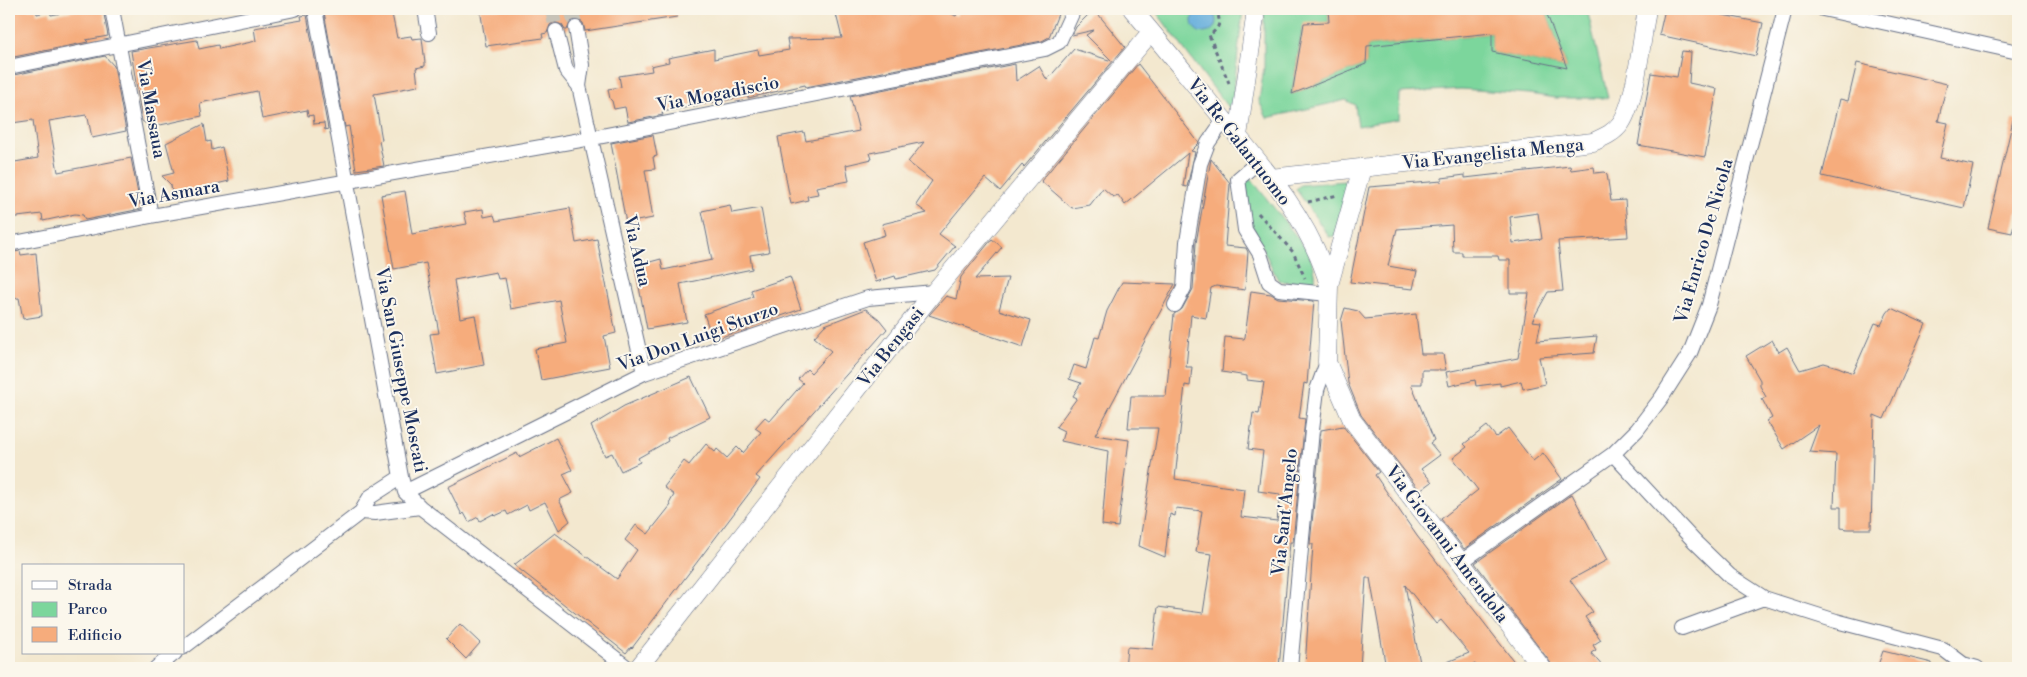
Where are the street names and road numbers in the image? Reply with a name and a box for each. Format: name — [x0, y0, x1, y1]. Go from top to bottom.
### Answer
street label: Via Massaua — [131, 57, 171, 161]
street label: Via Mogadiscio — [654, 71, 781, 117]
street label: Via Re Galantuomo — [1181, 73, 1296, 210]
street label: Via Evangelista Menga — [1400, 133, 1586, 175]
street label: Via Enrico De Nicola — [1669, 155, 1739, 327]
street label: Via Asmara — [125, 174, 222, 214]
street label: Via Adua — [617, 212, 657, 290]
street label: Via San Giuseppe Moscati — [370, 264, 432, 475]
street label: Via Don Luigi Sturzo — [613, 297, 782, 377]
street label: Via Bengasi — [852, 302, 929, 392]
street label: Via Sant'Angelo — [1267, 447, 1303, 578]
street label: Via Giovanni Amendola — [1380, 460, 1514, 628]

